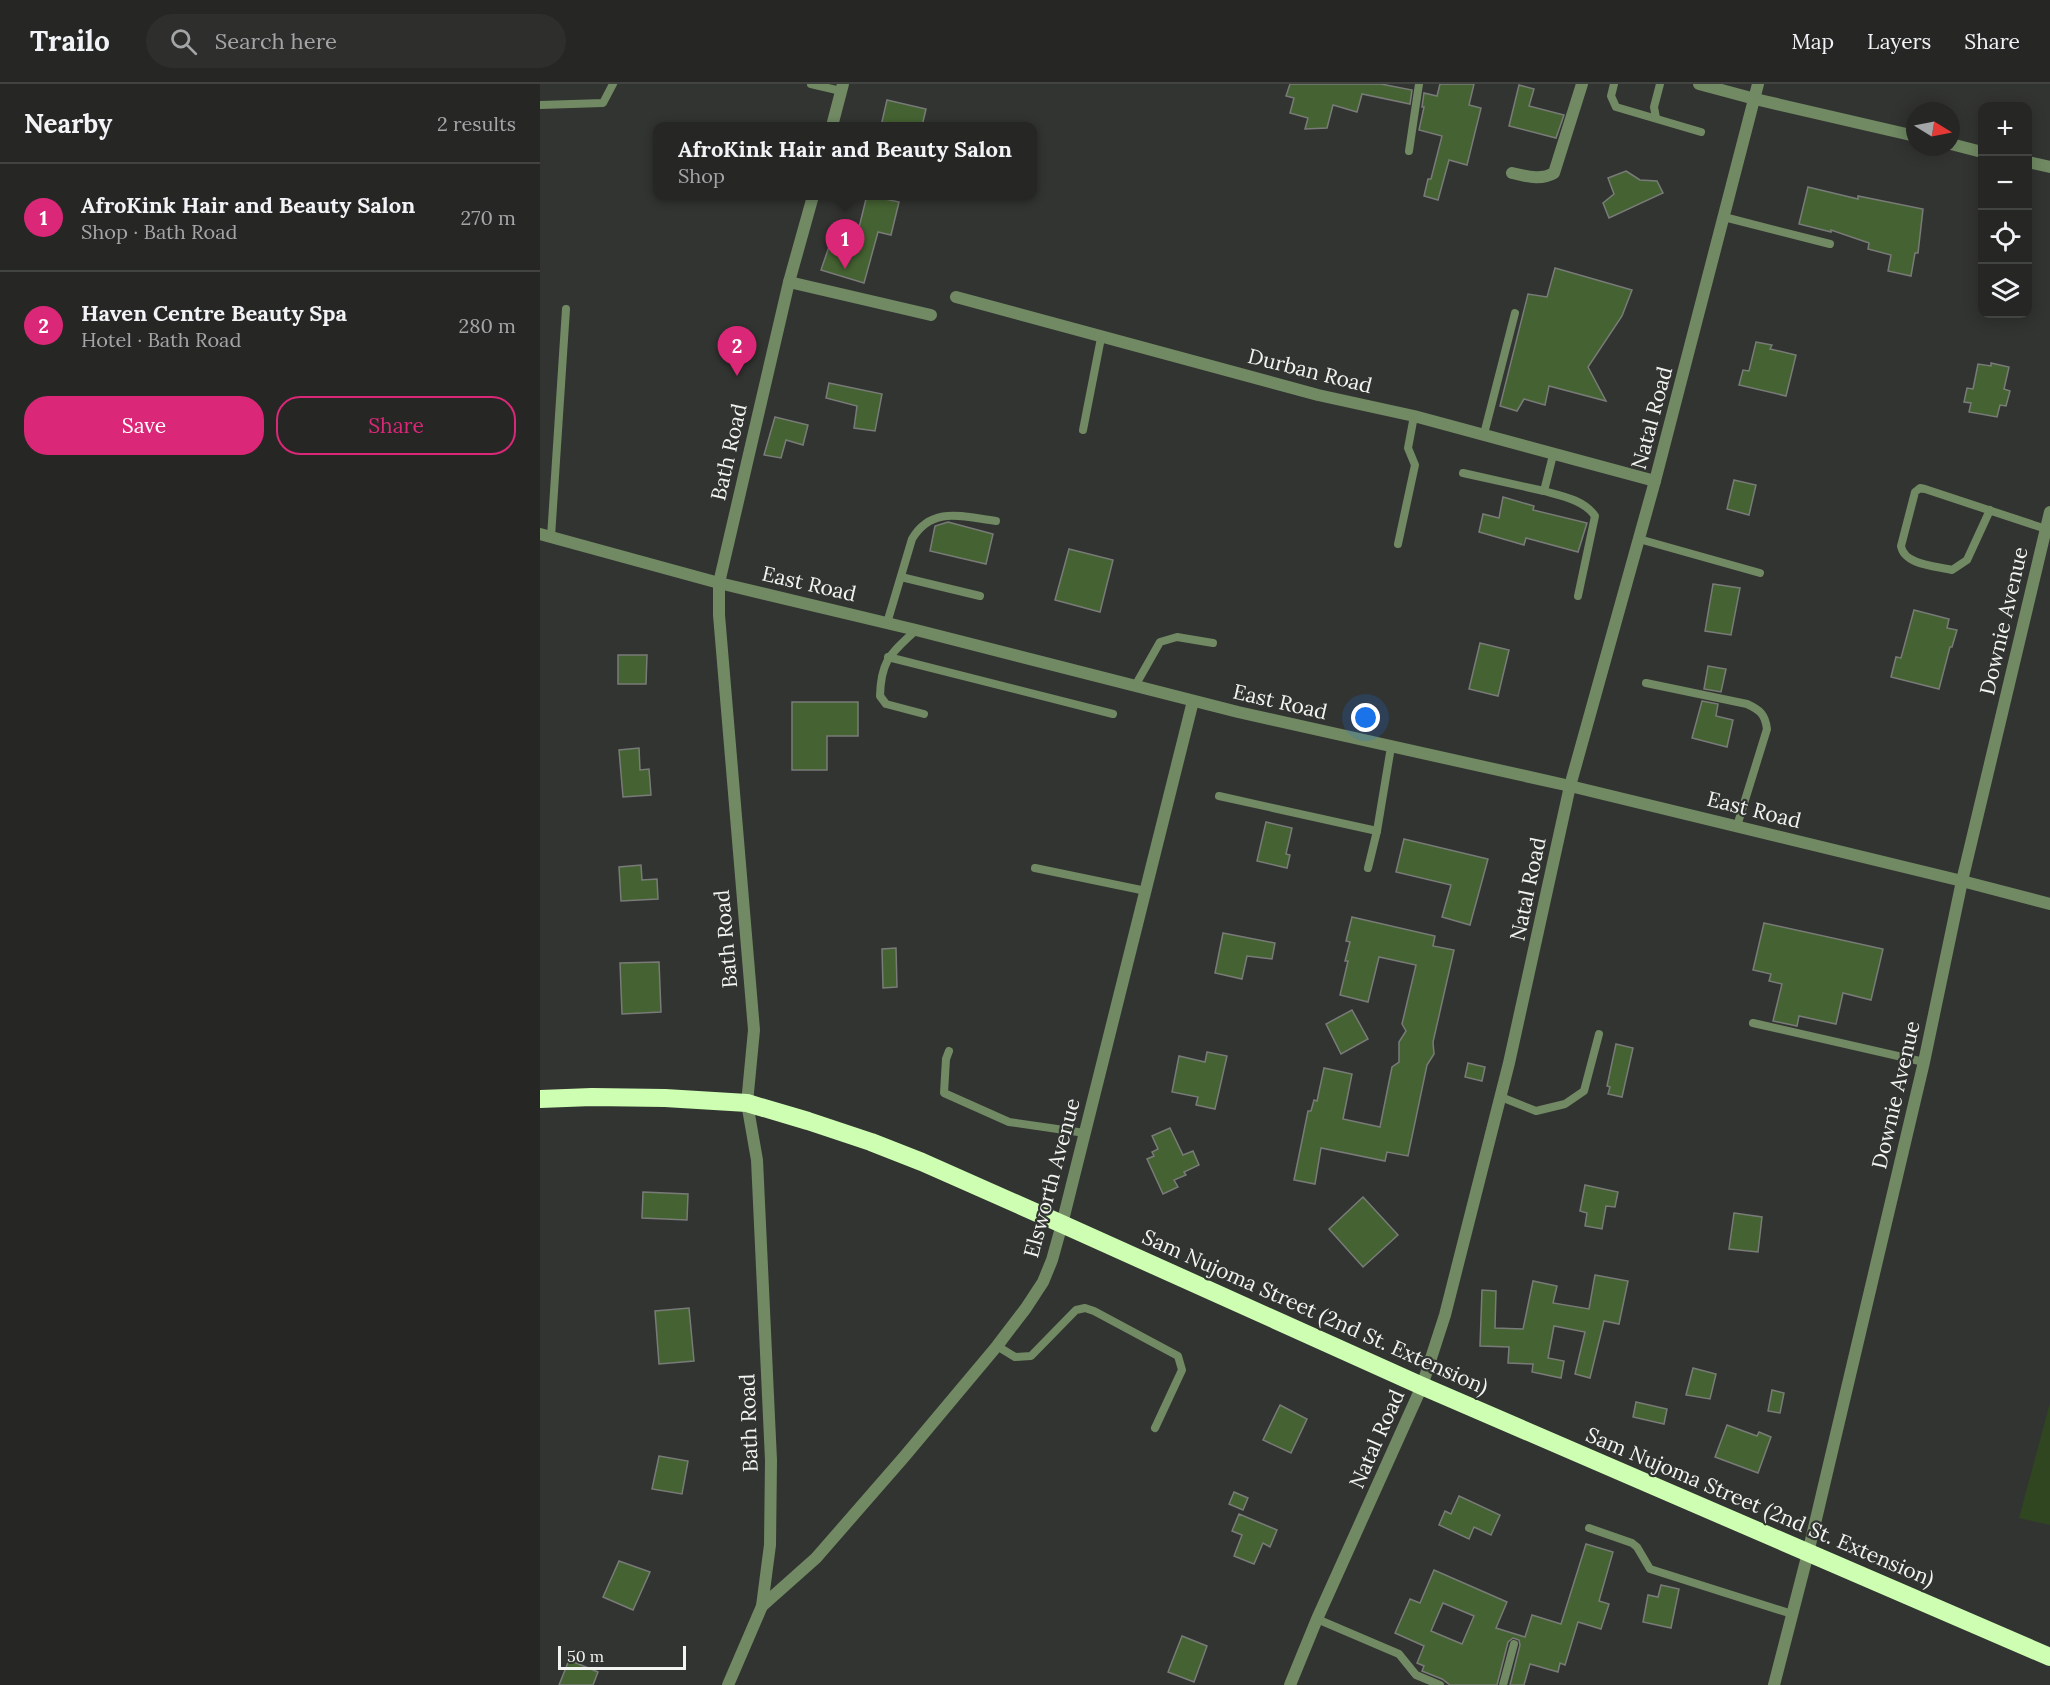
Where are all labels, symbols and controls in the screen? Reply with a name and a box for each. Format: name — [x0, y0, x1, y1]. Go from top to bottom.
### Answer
search box — [146, 14, 566, 68]
text: Trailo — [30, 23, 110, 59]
icon: search — [167, 25, 200, 58]
text: Search here — [215, 27, 337, 55]
text: Map — [1791, 28, 1834, 55]
text: Layers — [1867, 28, 1931, 55]
text: Share — [1964, 28, 2020, 55]
north arrow — [1906, 102, 1960, 156]
map controls — [1978, 102, 2032, 318]
button: + — [1978, 102, 2032, 156]
text: Nearby — [24, 107, 112, 140]
text: 2 results — [437, 111, 516, 136]
popup — [653, 122, 1037, 200]
text: AfroKink Hair and Beauty Salon — [678, 135, 1012, 163]
button: − — [1978, 156, 2032, 210]
text: Shop — [678, 163, 725, 188]
text: AfroKink Hair and Beauty Salon — [81, 191, 415, 219]
text: 1 — [39, 205, 48, 230]
text: 270 m — [460, 205, 516, 230]
button: locate — [1978, 210, 2032, 264]
text: Shop · Bath Road — [81, 219, 237, 244]
pin: 1 — [826, 220, 864, 269]
button: layers — [1978, 264, 2032, 318]
text: Haven Centre Beauty Spa — [81, 299, 347, 327]
text: 2 — [38, 313, 49, 338]
text: 280 m — [458, 313, 516, 338]
pin: 2 — [718, 326, 756, 376]
text: Hotel · Bath Road — [81, 327, 241, 352]
street label: Durban Road — [1245, 342, 1375, 399]
street label: Natal Road — [1625, 363, 1678, 472]
button: Save — [24, 396, 264, 455]
button: Share — [276, 396, 516, 455]
street label: Bath Road — [704, 401, 753, 503]
street label: Downie Avenue — [1973, 544, 2034, 698]
street label: East Road — [759, 560, 859, 607]
street label: East Road — [1230, 678, 1330, 725]
your location — [1351, 703, 1380, 732]
street label: East Road — [1704, 785, 1804, 834]
street label: Natal Road — [1503, 834, 1552, 943]
street label: Bath Road — [708, 889, 743, 989]
street label: Downie Avenue — [1865, 1018, 1926, 1172]
street label: Elsworth Avenue — [1017, 1095, 1086, 1261]
street label: Sam Nujoma Street (2nd St. Extension) — [1138, 1223, 1492, 1400]
street label: Bath Road — [733, 1373, 764, 1473]
street label: Natal Road — [1343, 1385, 1410, 1492]
street label: Sam Nujoma Street (2nd St. Extension) — [1582, 1421, 1938, 1592]
scale bar — [558, 1643, 686, 1670]
text: 50 m — [567, 1646, 604, 1666]

